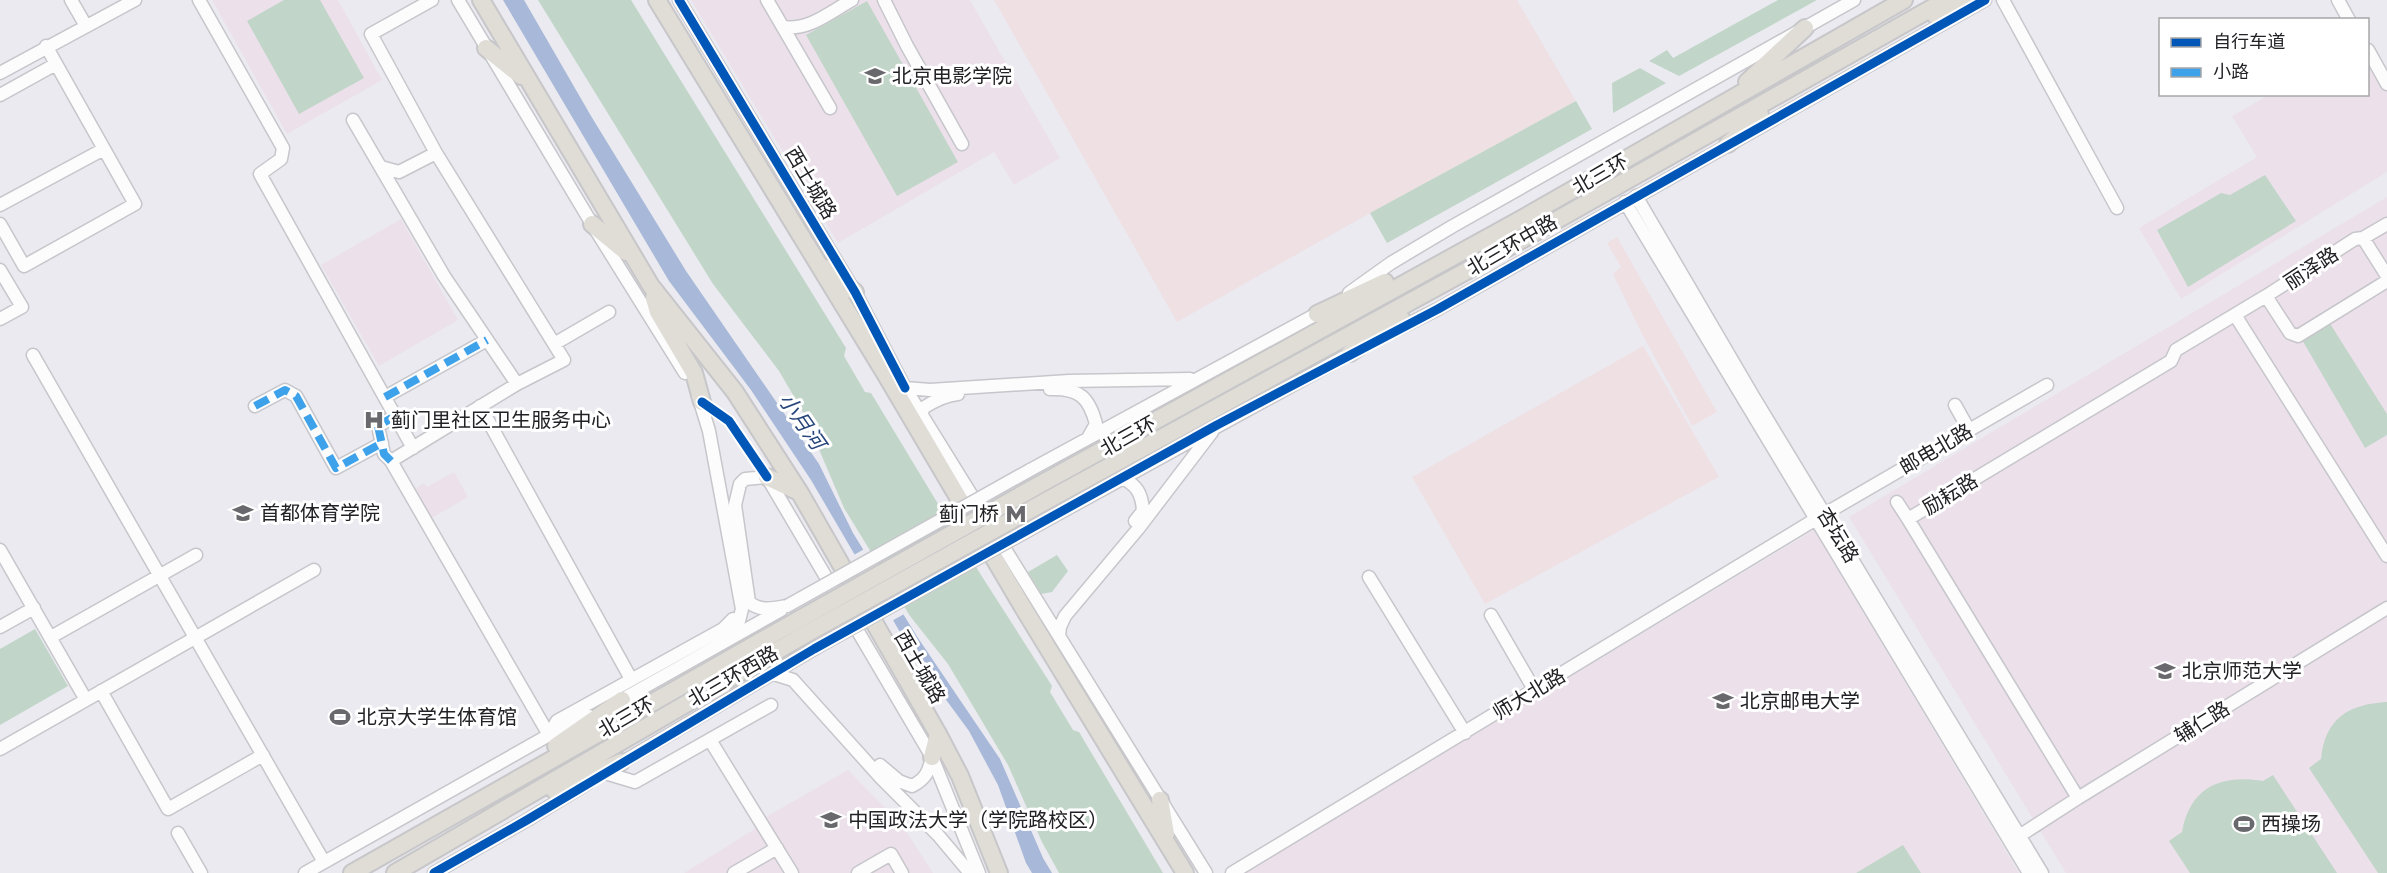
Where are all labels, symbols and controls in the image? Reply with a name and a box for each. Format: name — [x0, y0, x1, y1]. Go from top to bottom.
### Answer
legend — [2159, 18, 2369, 96]
text: 自行车道 — [2213, 31, 2285, 53]
text: 小路 — [2213, 61, 2249, 83]
school or university icon: 北京电影学院 — [863, 64, 887, 88]
place label: 北京电影学院 — [892, 64, 1012, 88]
street label: 西土城路 — [780, 143, 842, 223]
street label: 北三环 — [1568, 149, 1632, 199]
street label: 北三环中路 — [1463, 210, 1561, 280]
street label: 丽泽路 — [2279, 242, 2343, 294]
water label: 小月河 — [774, 388, 833, 457]
hospital icon: 蓟门里社区卫生服务中心 — [362, 408, 386, 432]
place label: 蓟门里社区卫生服务中心 — [391, 408, 611, 432]
street label: 北三环 — [1096, 411, 1160, 461]
street label: 邮电北路 — [1895, 419, 1977, 479]
street label: 励耘路 — [1918, 468, 1982, 520]
school or university icon: 首都体育学院 — [231, 501, 255, 525]
place label: 首都体育学院 — [260, 501, 380, 525]
place label: 蓟门桥 — [939, 502, 999, 526]
metro station icon: 蓟门桥 — [1004, 502, 1028, 526]
street label: 杏坛路 — [1812, 503, 1864, 567]
street label: 西土城路 — [890, 626, 950, 708]
street label: 北三环西路 — [684, 641, 782, 711]
school or university icon: 北京师范大学 — [2153, 659, 2177, 683]
place label: 北京师范大学 — [2182, 659, 2302, 683]
street label: 师大北路 — [1489, 663, 1569, 725]
school or university icon: 北京邮电大学 — [1711, 689, 1735, 713]
place label: 北京邮电大学 — [1740, 689, 1860, 713]
street label: 北三环 — [594, 692, 658, 742]
street label: 辅仁路 — [2170, 696, 2234, 748]
sports icon: 北京大学生体育馆 — [328, 705, 352, 729]
place label: 北京大学生体育馆 — [357, 705, 517, 729]
school or university icon: 中国政法大学（学院路校区） — [819, 808, 843, 832]
place label: 中国政法大学（学院路校区） — [848, 808, 1108, 832]
sports icon: 西操场 — [2232, 812, 2256, 836]
place label: 西操场 — [2261, 812, 2321, 836]

